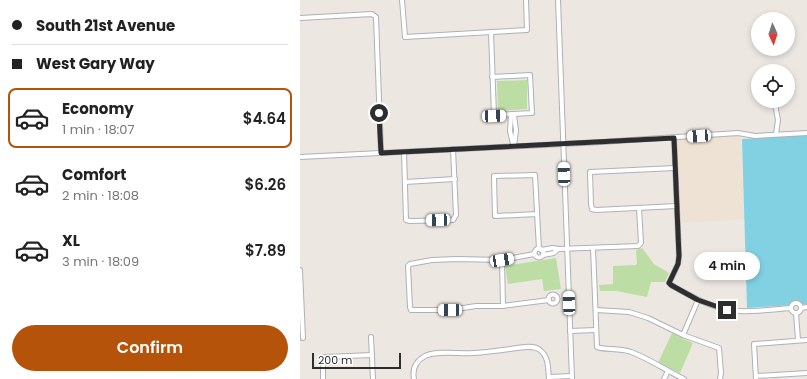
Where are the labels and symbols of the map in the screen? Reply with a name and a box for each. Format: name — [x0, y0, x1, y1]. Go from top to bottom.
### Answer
north arrow — [751, 12, 795, 56]
route start — [370, 104, 388, 122]
car — [482, 110, 506, 122]
car — [687, 129, 711, 143]
car — [558, 162, 570, 186]
car — [426, 214, 450, 226]
car — [489, 252, 515, 268]
callout: 4 min — [694, 252, 760, 280]
car — [563, 291, 575, 315]
route end — [718, 301, 736, 319]
car — [438, 304, 462, 316]
scale bar — [312, 351, 401, 370]

